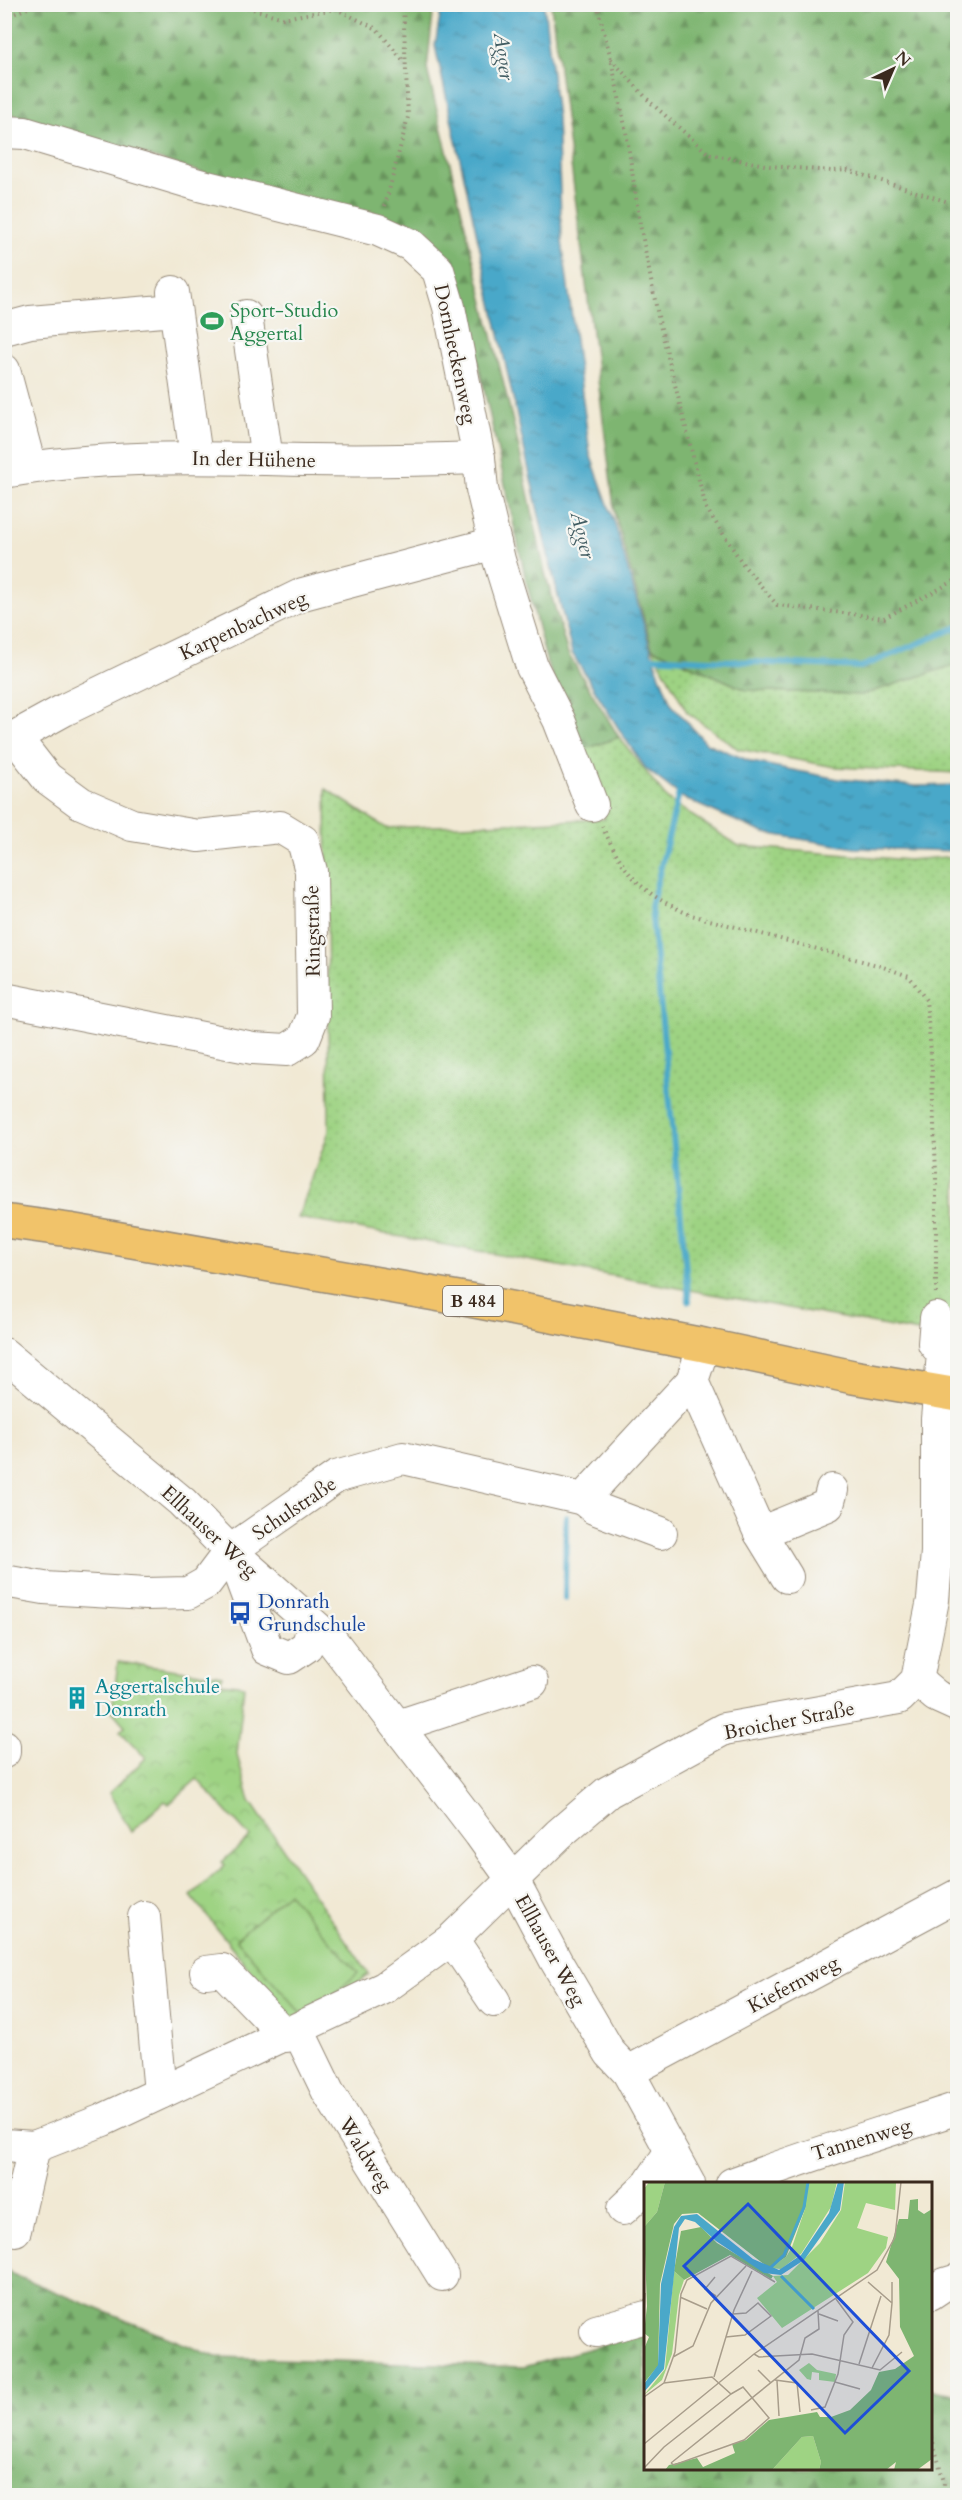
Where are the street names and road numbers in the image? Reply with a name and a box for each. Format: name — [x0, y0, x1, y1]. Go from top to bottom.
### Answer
street label: Dornheckenweg — [428, 282, 484, 427]
street label: In der Hühene — [192, 445, 316, 474]
street label: Karpenbachweg — [175, 584, 312, 667]
street label: Ringstraße — [298, 885, 327, 977]
road number: B 484 — [443, 1286, 503, 1316]
street label: Schulstraße — [247, 1470, 342, 1546]
street label: Ellhauser Weg — [155, 1479, 265, 1584]
street label: Broicher Straße — [722, 1695, 857, 1746]
street label: Ellhauser Weg — [509, 1889, 593, 2012]
street label: Kiefernweg — [743, 1949, 844, 2020]
street label: Waldweg — [332, 2111, 399, 2197]
street label: Tannenweg — [808, 2111, 915, 2167]

